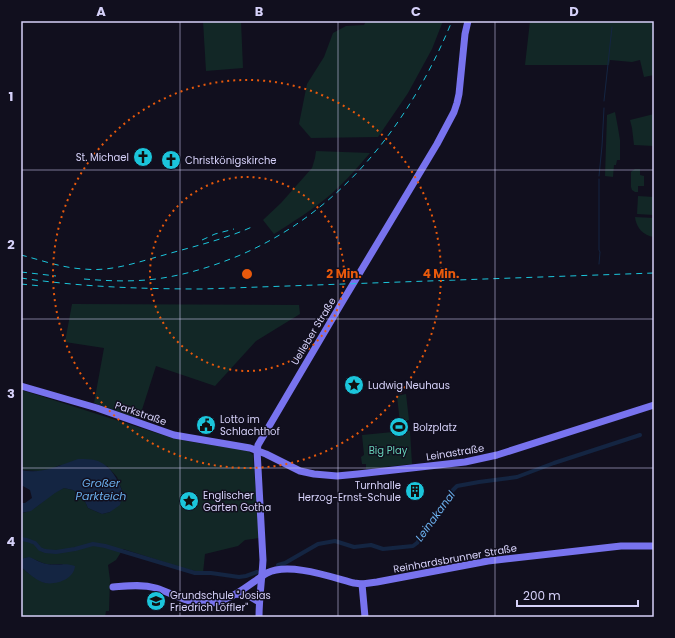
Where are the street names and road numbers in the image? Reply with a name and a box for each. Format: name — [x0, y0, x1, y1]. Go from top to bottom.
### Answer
street label: Uelleber Straße — [287, 295, 340, 368]
street label: Parkstraße — [113, 398, 169, 429]
street label: Leinastraße — [425, 441, 485, 464]
street label: Reinhardsbrunner Straße — [392, 540, 518, 577]

